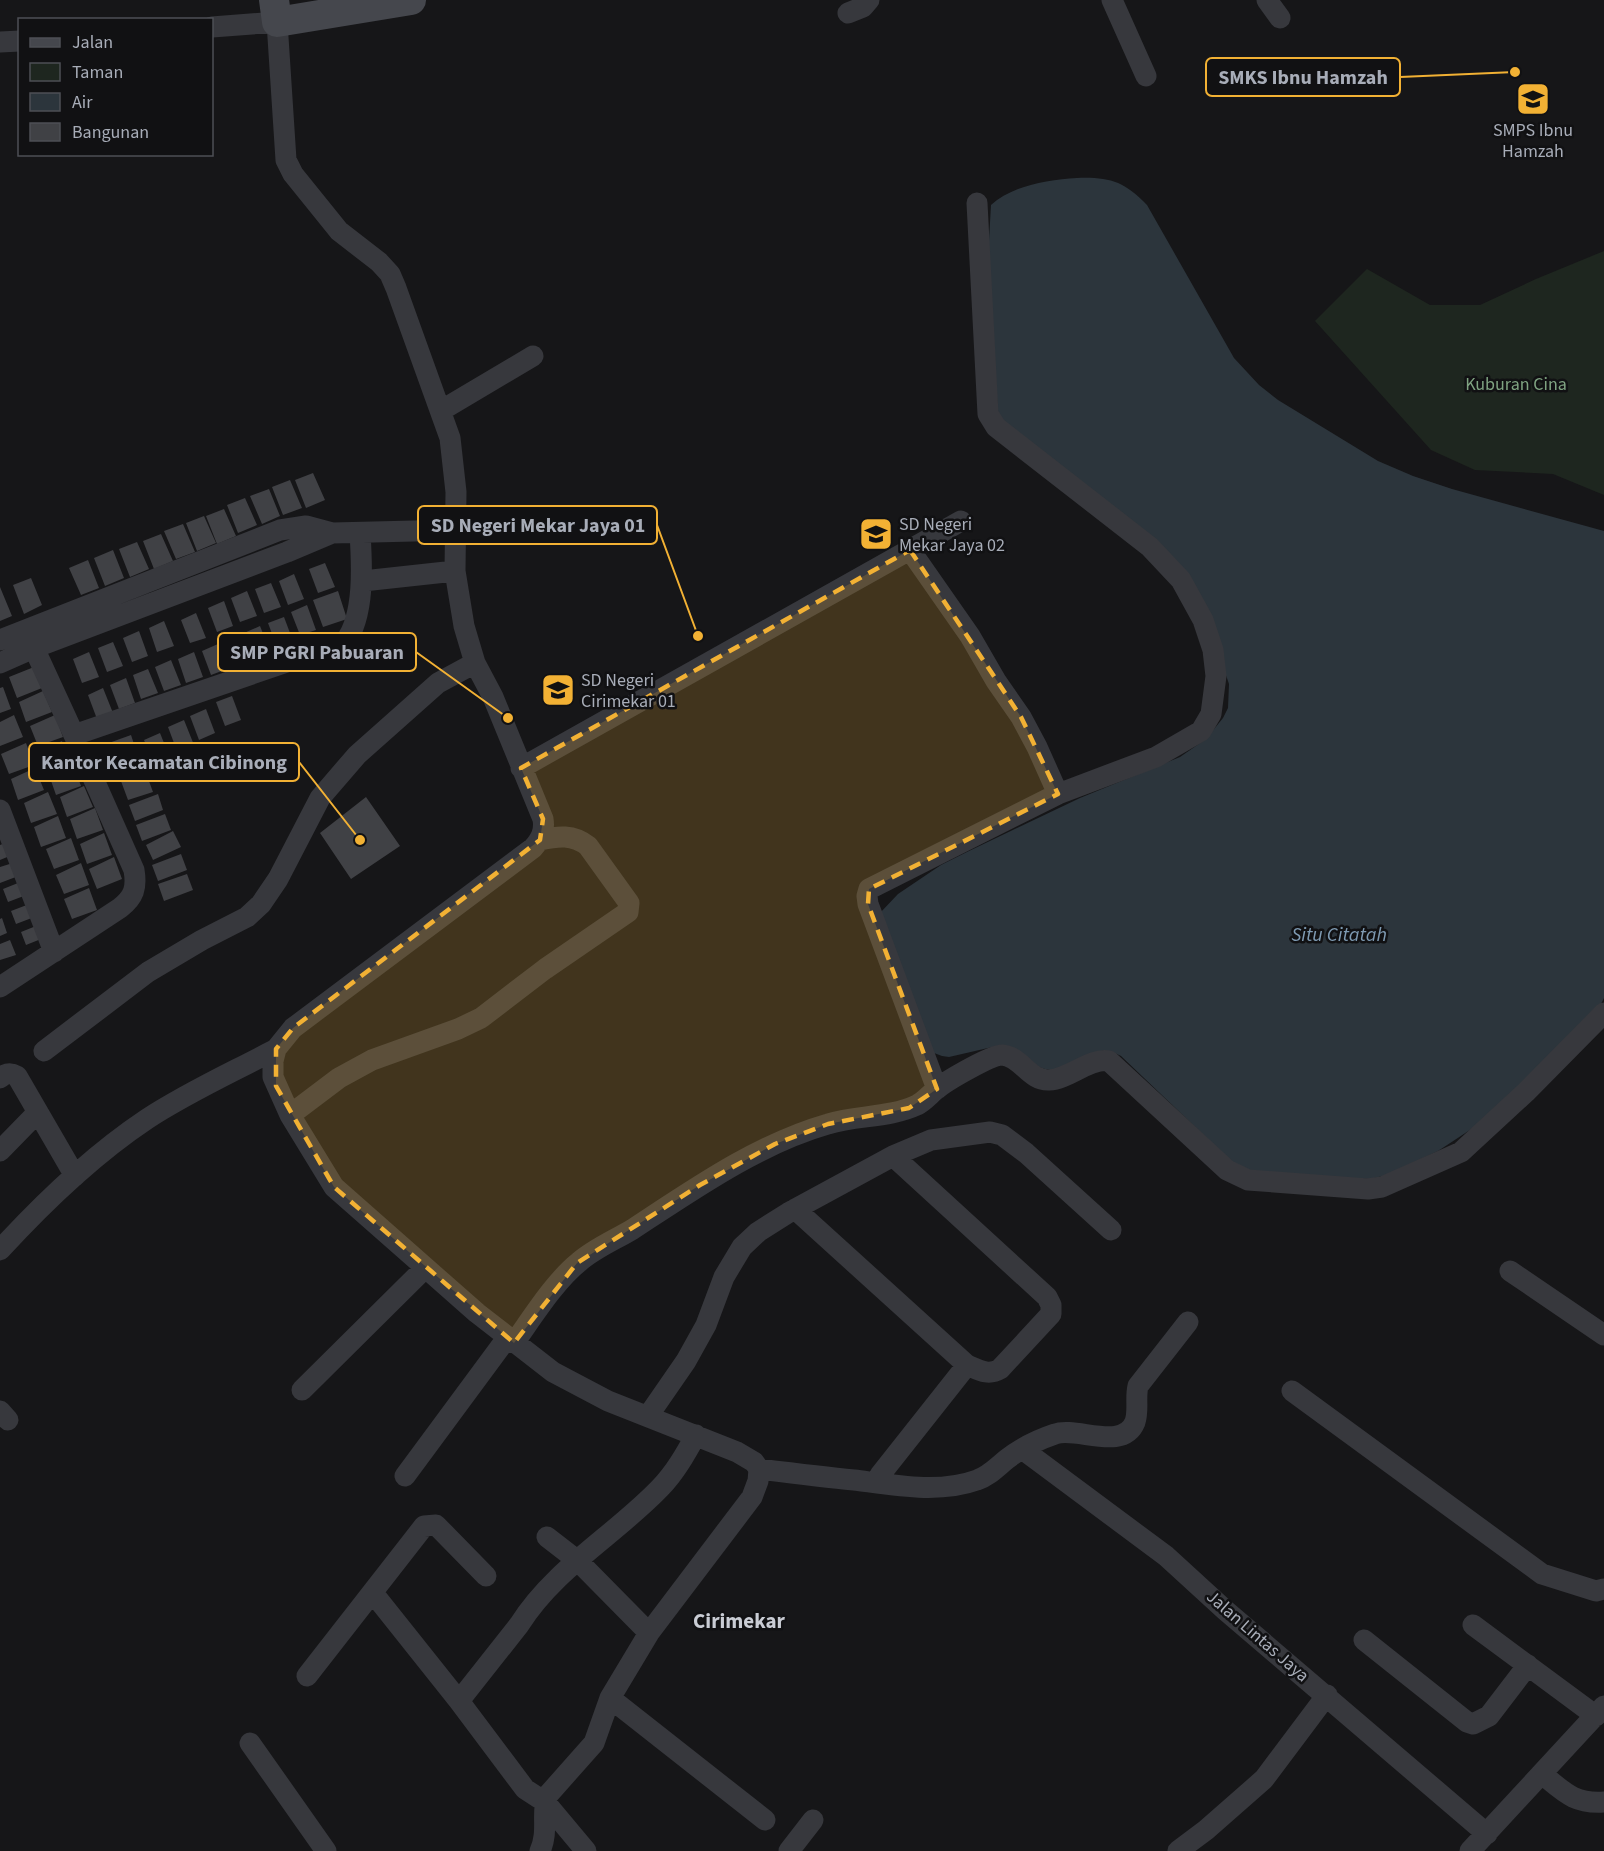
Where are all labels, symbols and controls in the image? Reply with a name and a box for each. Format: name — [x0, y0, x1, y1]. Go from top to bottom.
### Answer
legend — [18, 18, 213, 156]
text: Jalan — [72, 30, 113, 55]
callout: SMKS Ibnu Hamzah — [1206, 58, 1400, 96]
text: Taman — [72, 60, 123, 85]
text: SMKS Ibnu Hamzah — [1218, 64, 1388, 92]
school or university icon: SMPS Ibnu Hamzah — [1515, 81, 1551, 117]
text: Air — [72, 90, 93, 115]
place label: SMPS Ibnu Hamzah — [1493, 118, 1573, 164]
text: Bangunan — [72, 120, 149, 145]
park label: Kuburan Cina — [1465, 372, 1567, 397]
callout: SD Negeri Mekar Jaya 01 — [418, 506, 657, 544]
text: SD Negeri Mekar Jaya 01 — [431, 512, 645, 540]
place label: SD Negeri Mekar Jaya 02 — [899, 512, 1005, 558]
school or university icon: SD Negeri Mekar Jaya 02 — [858, 516, 894, 552]
callout: SMP PGRI Pabuaran — [218, 633, 416, 671]
text: SMP PGRI Pabuaran — [230, 639, 404, 667]
place label: SD Negeri Cirimekar 01 — [581, 668, 676, 714]
school or university icon: SD Negeri Cirimekar 01 — [540, 672, 576, 708]
callout: Kantor Kecamatan Cibinong — [29, 743, 299, 781]
text: Kantor Kecamatan Cibinong — [41, 749, 287, 777]
water label: Situ Citatah — [1291, 921, 1387, 949]
street label: Jalan Lintas Jaya — [1201, 1585, 1314, 1688]
district label: Cirimekar — [693, 1606, 786, 1636]

